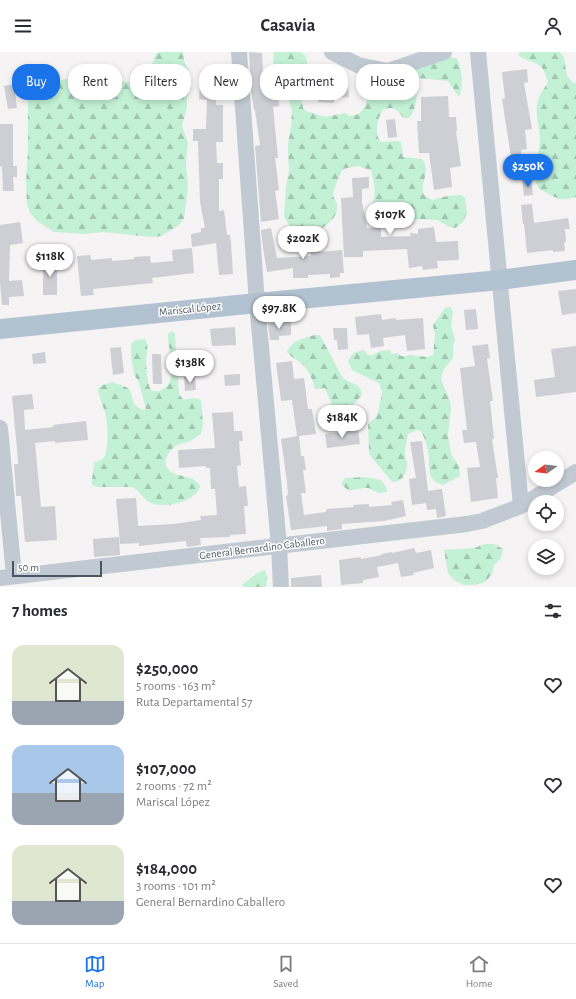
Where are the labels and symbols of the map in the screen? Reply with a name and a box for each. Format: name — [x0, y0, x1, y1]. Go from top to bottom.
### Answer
pin: $250K — [500, 154, 556, 188]
pin: $107K — [362, 202, 418, 236]
pin: $202K — [275, 226, 331, 260]
pin: $118K — [22, 244, 78, 278]
pin: $97.8K — [246, 296, 312, 330]
street label: Mariscal López — [158, 300, 222, 318]
pin: $138K — [162, 350, 218, 384]
pin: $184K — [314, 405, 370, 439]
north arrow — [528, 451, 564, 487]
street label: General Bernardino Caballero — [199, 535, 325, 561]
scale bar — [12, 559, 102, 578]

